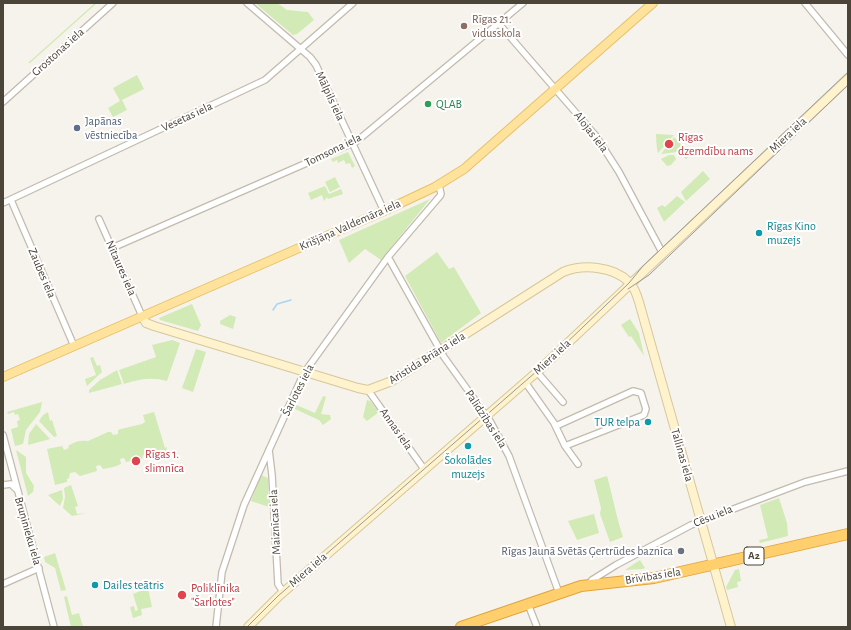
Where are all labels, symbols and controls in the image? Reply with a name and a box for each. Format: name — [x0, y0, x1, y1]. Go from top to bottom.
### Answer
place label: Rīgas 21. vidusskola — [472, 12, 521, 40]
marker: Rīgas 21. vidusskola — [459, 21, 469, 31]
street label: Grostonas iela — [29, 25, 87, 79]
street label: Mālpils iela — [312, 69, 348, 123]
place label: QLAB — [436, 97, 462, 111]
street label: Vesetas iela — [159, 99, 215, 135]
marker: QLAB — [423, 99, 433, 109]
street label: Alojas iela — [571, 109, 611, 155]
place label: Japānas vēstniecība — [85, 114, 138, 142]
street label: Miera iela — [766, 114, 810, 156]
marker: Japānas vēstniecība — [72, 123, 82, 133]
street label: Tomsona iela — [302, 130, 364, 170]
place label: Rīgas dzemdību nams — [678, 130, 753, 158]
marker: Rīgas dzemdību nams — [663, 138, 675, 150]
street label: Krišjāņa Valdemāra iela — [297, 196, 403, 254]
place label: Rīgas Kino muzejs — [767, 219, 816, 247]
marker: Rīgas Kino muzejs — [754, 228, 764, 238]
street label: Nītaures iela — [102, 238, 140, 298]
street label: Zaubes iela — [25, 246, 59, 300]
street label: Aristida Briāna iela — [386, 329, 468, 387]
street label: Miera iela — [530, 336, 574, 378]
street label: Šarlotes iela — [279, 362, 317, 418]
street label: Palīdzības iela — [462, 387, 510, 451]
street label: Annas iela — [376, 405, 416, 453]
place label: TUR telpa — [594, 415, 640, 429]
marker: TUR telpa — [643, 417, 653, 427]
street label: Tallinas iela — [668, 427, 696, 483]
marker: Šokolādes muzejs — [463, 441, 473, 451]
place label: Rīgas 1. slimnīca — [145, 447, 184, 475]
place label: Šokolādes muzejs — [444, 453, 492, 481]
marker: Rīgas 1. slimnīca — [130, 455, 142, 467]
street label: Maiznīcas iela — [266, 489, 284, 555]
street label: Bruņinieku iela — [11, 495, 45, 567]
street label: Cēsu iela — [691, 502, 735, 530]
place label: Rīgas Jaunā Svētās Ģertrūdes baznīca — [501, 544, 673, 558]
marker: Rīgas Jaunā Svētās Ģertrūdes baznīca — [676, 546, 686, 556]
road number: A2 — [744, 547, 764, 565]
street label: Miera iela — [286, 549, 330, 591]
street label: Brīvības iela — [624, 564, 682, 588]
place label: Dailes teātris — [103, 578, 164, 592]
marker: Dailes teātris — [90, 580, 100, 590]
place label: Poliklīnika "Šarlotes" — [191, 581, 240, 609]
marker: Poliklīnika "Šarlotes" — [176, 589, 188, 601]

